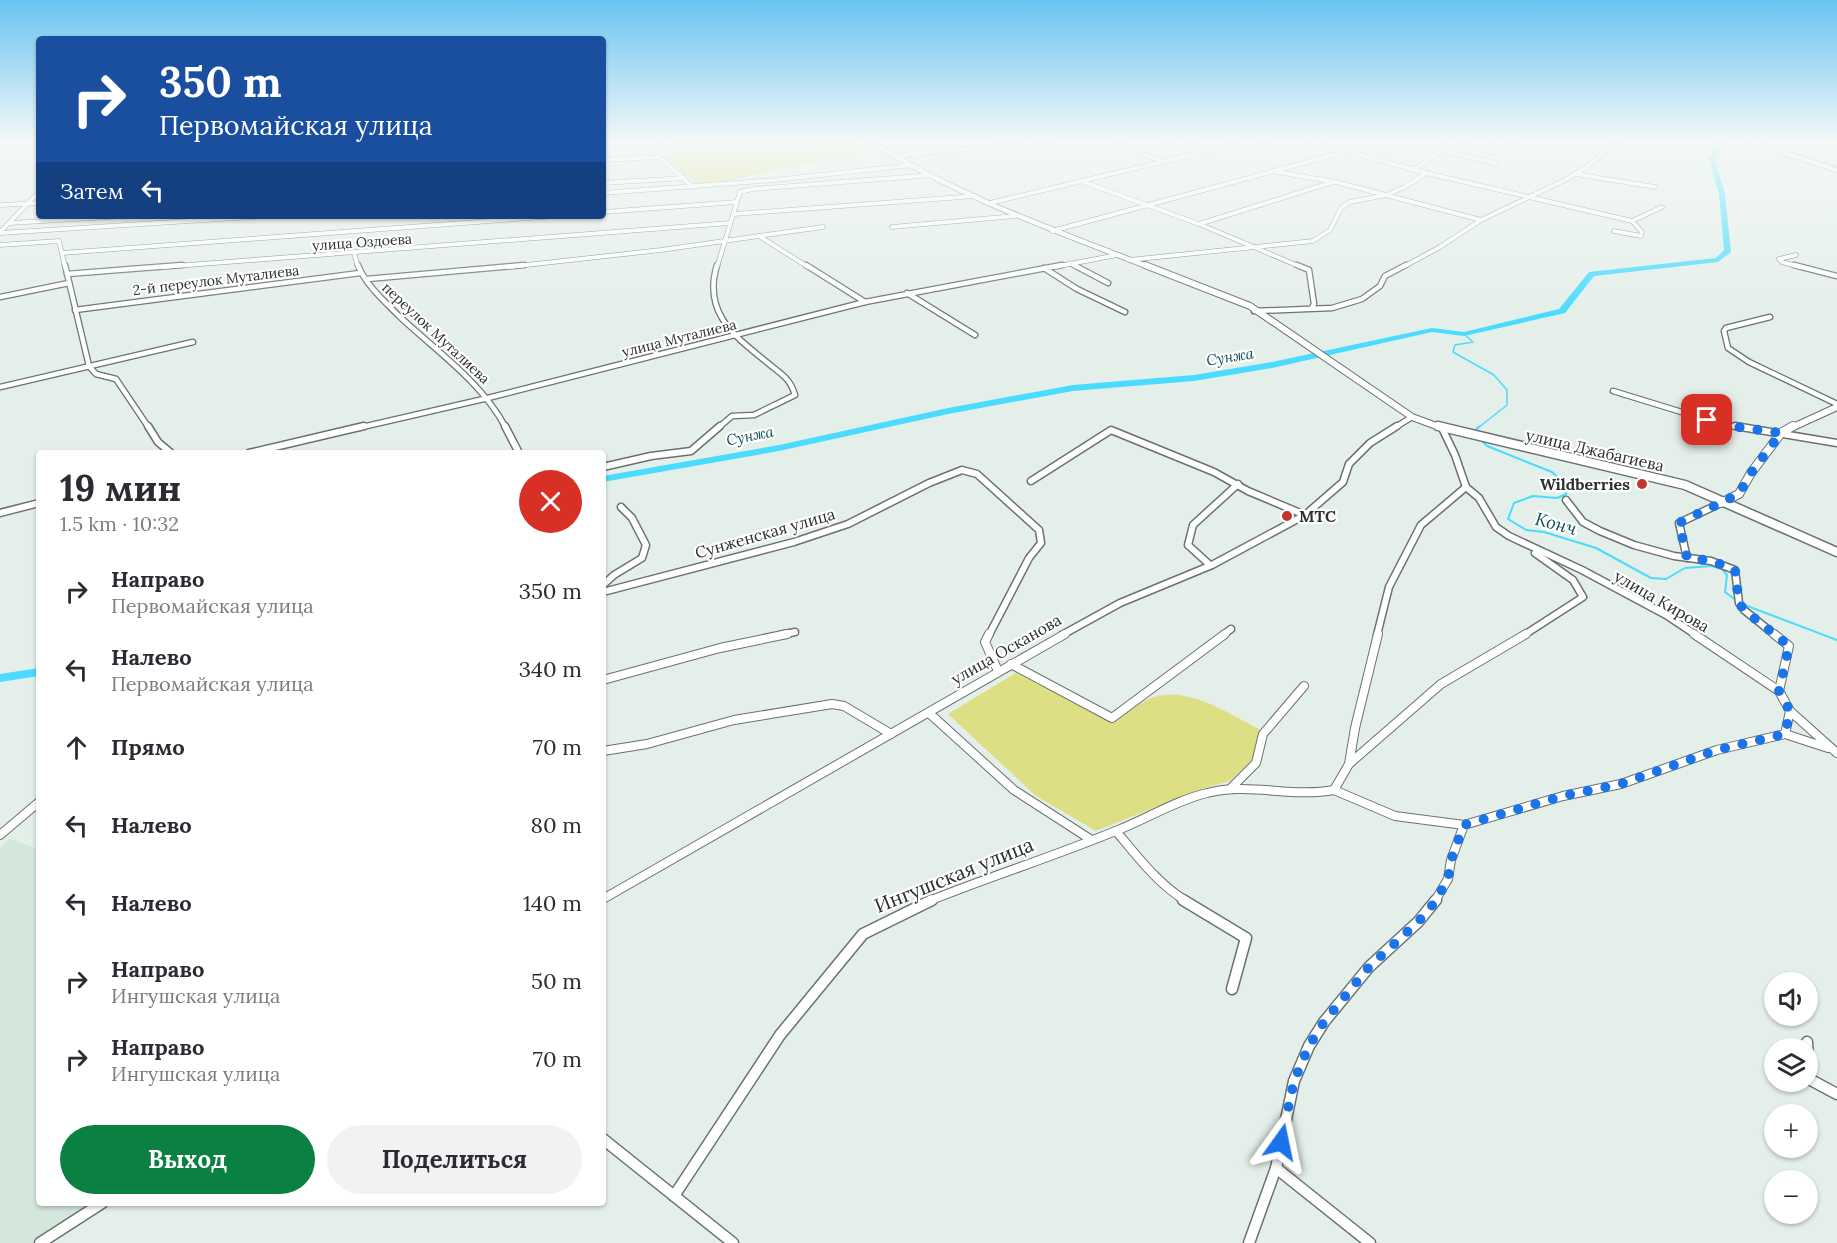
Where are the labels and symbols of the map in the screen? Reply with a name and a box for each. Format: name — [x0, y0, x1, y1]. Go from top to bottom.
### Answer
street label: улица Оздоева — [311, 230, 413, 254]
street label: 2-й переулок Муталиева — [132, 261, 300, 299]
street label: переулок Муталиева — [378, 278, 494, 388]
street label: улица Муталиева — [620, 315, 738, 361]
water label: Сунжа — [1205, 343, 1256, 370]
pin — [1681, 394, 1732, 445]
water label: Сунжа — [725, 421, 776, 449]
street label: улица Джабагиева — [1524, 424, 1666, 476]
place label: Wildberries — [1540, 474, 1630, 494]
marker: Wildberries — [1635, 477, 1649, 491]
street label: Сунженская улица — [693, 503, 837, 563]
place label: МТС — [1299, 506, 1336, 526]
water label: Конч — [1533, 507, 1580, 540]
marker: МТС — [1280, 509, 1294, 523]
street label: улица Кирова — [1611, 566, 1713, 636]
street label: улица Осканова — [947, 609, 1065, 689]
street label: Ингушская улица — [871, 831, 1037, 918]
position arrow — [1249, 1110, 1313, 1174]

